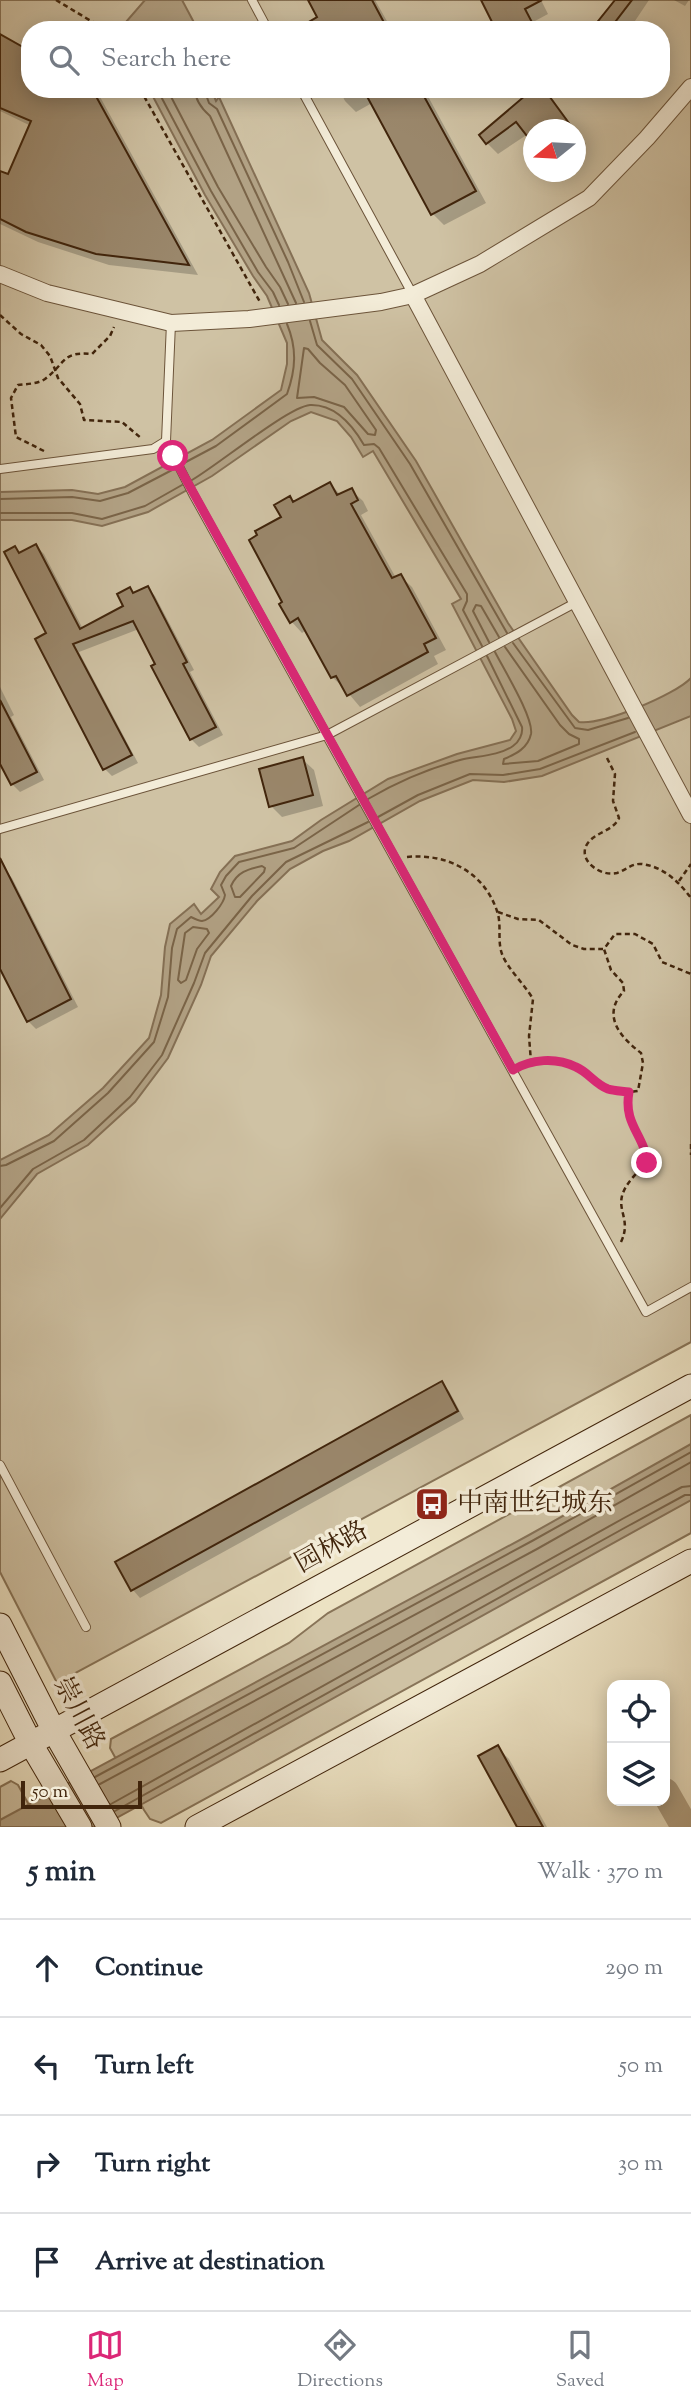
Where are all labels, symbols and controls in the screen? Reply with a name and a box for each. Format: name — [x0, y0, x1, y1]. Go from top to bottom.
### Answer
search box — [21, 21, 670, 98]
icon: search — [45, 41, 83, 79]
text: Search here — [101, 41, 231, 78]
north arrow — [523, 119, 586, 182]
route start — [157, 440, 188, 471]
route end — [631, 1147, 662, 1178]
bus stop icon: 中南世纪城东 — [413, 1485, 451, 1523]
place label: 中南世纪城东 — [457, 1486, 613, 1523]
street label: 园林路 — [289, 1513, 375, 1583]
street label: 崇川路 — [43, 1671, 113, 1757]
map controls — [607, 1680, 670, 1806]
button: locate — [607, 1680, 670, 1743]
button: layers — [607, 1743, 670, 1806]
scale bar — [21, 1778, 142, 1810]
text: 50 m — [32, 1779, 68, 1806]
text: 5 min — [28, 1851, 96, 1894]
text: Walk · 370 m — [537, 1856, 663, 1889]
icon: ahead — [28, 1949, 66, 1987]
text: Continue — [95, 1950, 203, 1987]
text: 290 m — [605, 1952, 663, 1985]
icon: left — [28, 2047, 66, 2085]
text: Turn left — [95, 2048, 194, 2085]
text: 50 m — [619, 2050, 663, 2083]
icon: right — [28, 2145, 66, 2183]
text: Turn right — [95, 2146, 210, 2183]
text: 30 m — [618, 2148, 663, 2181]
icon: arrive — [28, 2243, 66, 2281]
text: Arrive at destination — [95, 2244, 325, 2281]
tab: Map — [86, 2326, 124, 2395]
tab: Directions — [297, 2326, 383, 2395]
tab: Saved — [556, 2326, 605, 2395]

